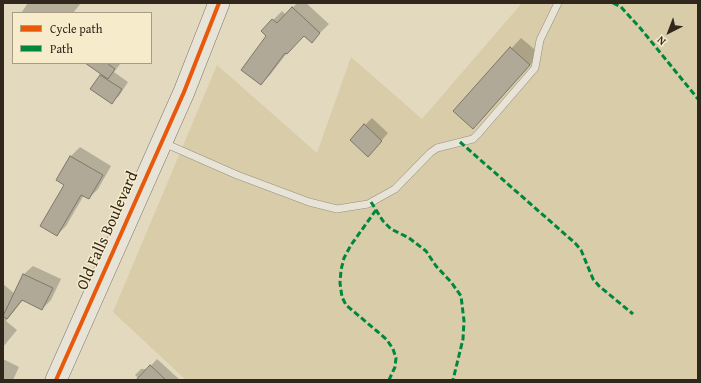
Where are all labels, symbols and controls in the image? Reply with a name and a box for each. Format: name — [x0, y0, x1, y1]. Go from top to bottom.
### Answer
legend — [12, 12, 152, 64]
north arrow — [649, 12, 689, 52]
text: Cycle path — [50, 20, 102, 37]
text: N — [653, 33, 669, 49]
text: Path — [50, 40, 73, 57]
street label: Old Falls Boulevard — [73, 169, 143, 293]

